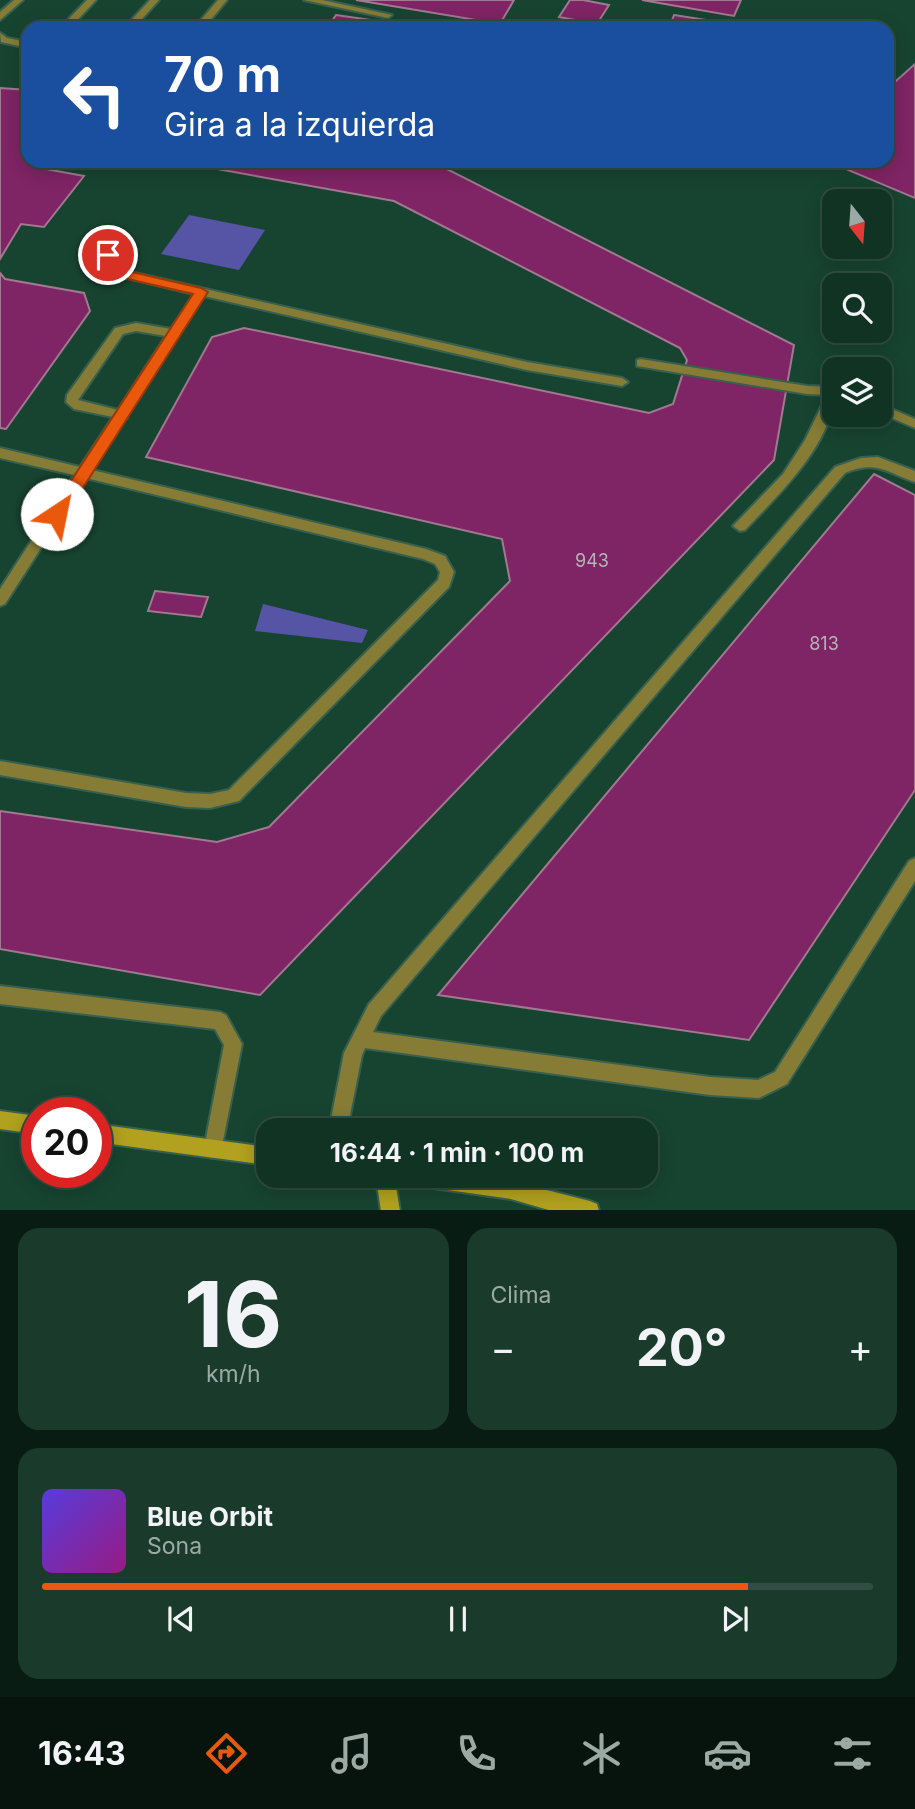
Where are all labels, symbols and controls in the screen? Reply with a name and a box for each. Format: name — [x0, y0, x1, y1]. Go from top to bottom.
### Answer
text: 70 m — [164, 45, 281, 104]
icon: left — [49, 49, 140, 140]
text: Gira a la izquierda — [164, 105, 435, 144]
north arrow — [822, 189, 892, 259]
map controls — [822, 189, 892, 427]
pin — [78, 225, 138, 285]
icon: arrive — [89, 236, 127, 274]
button: search — [822, 273, 892, 343]
button: layers — [822, 357, 892, 427]
position arrow — [20, 477, 94, 551]
house number: 943 — [575, 550, 609, 571]
house number: 813 — [809, 633, 839, 654]
speed limit sign: 20 — [21, 1097, 112, 1188]
text: 16:44 · 1 min · 100 m — [330, 1137, 584, 1168]
text: 16 — [184, 1259, 282, 1369]
text: Clima — [491, 1281, 552, 1309]
text: 20° — [636, 1316, 728, 1379]
text: − — [491, 1325, 516, 1371]
text: + — [848, 1325, 873, 1371]
text: km/h — [206, 1360, 261, 1388]
text: Blue Orbit — [147, 1501, 273, 1532]
text: Sona — [147, 1532, 202, 1560]
icon: previous — [162, 1600, 200, 1638]
icon: pause — [439, 1600, 477, 1638]
icon: next — [716, 1600, 754, 1638]
icon: directions — [202, 1729, 251, 1778]
icon: music — [327, 1729, 376, 1778]
icon: phone — [452, 1729, 501, 1778]
icon: climate — [577, 1729, 626, 1778]
icon: car — [703, 1729, 752, 1778]
icon: filters — [828, 1729, 877, 1778]
text: 16:43 — [38, 1734, 126, 1773]

